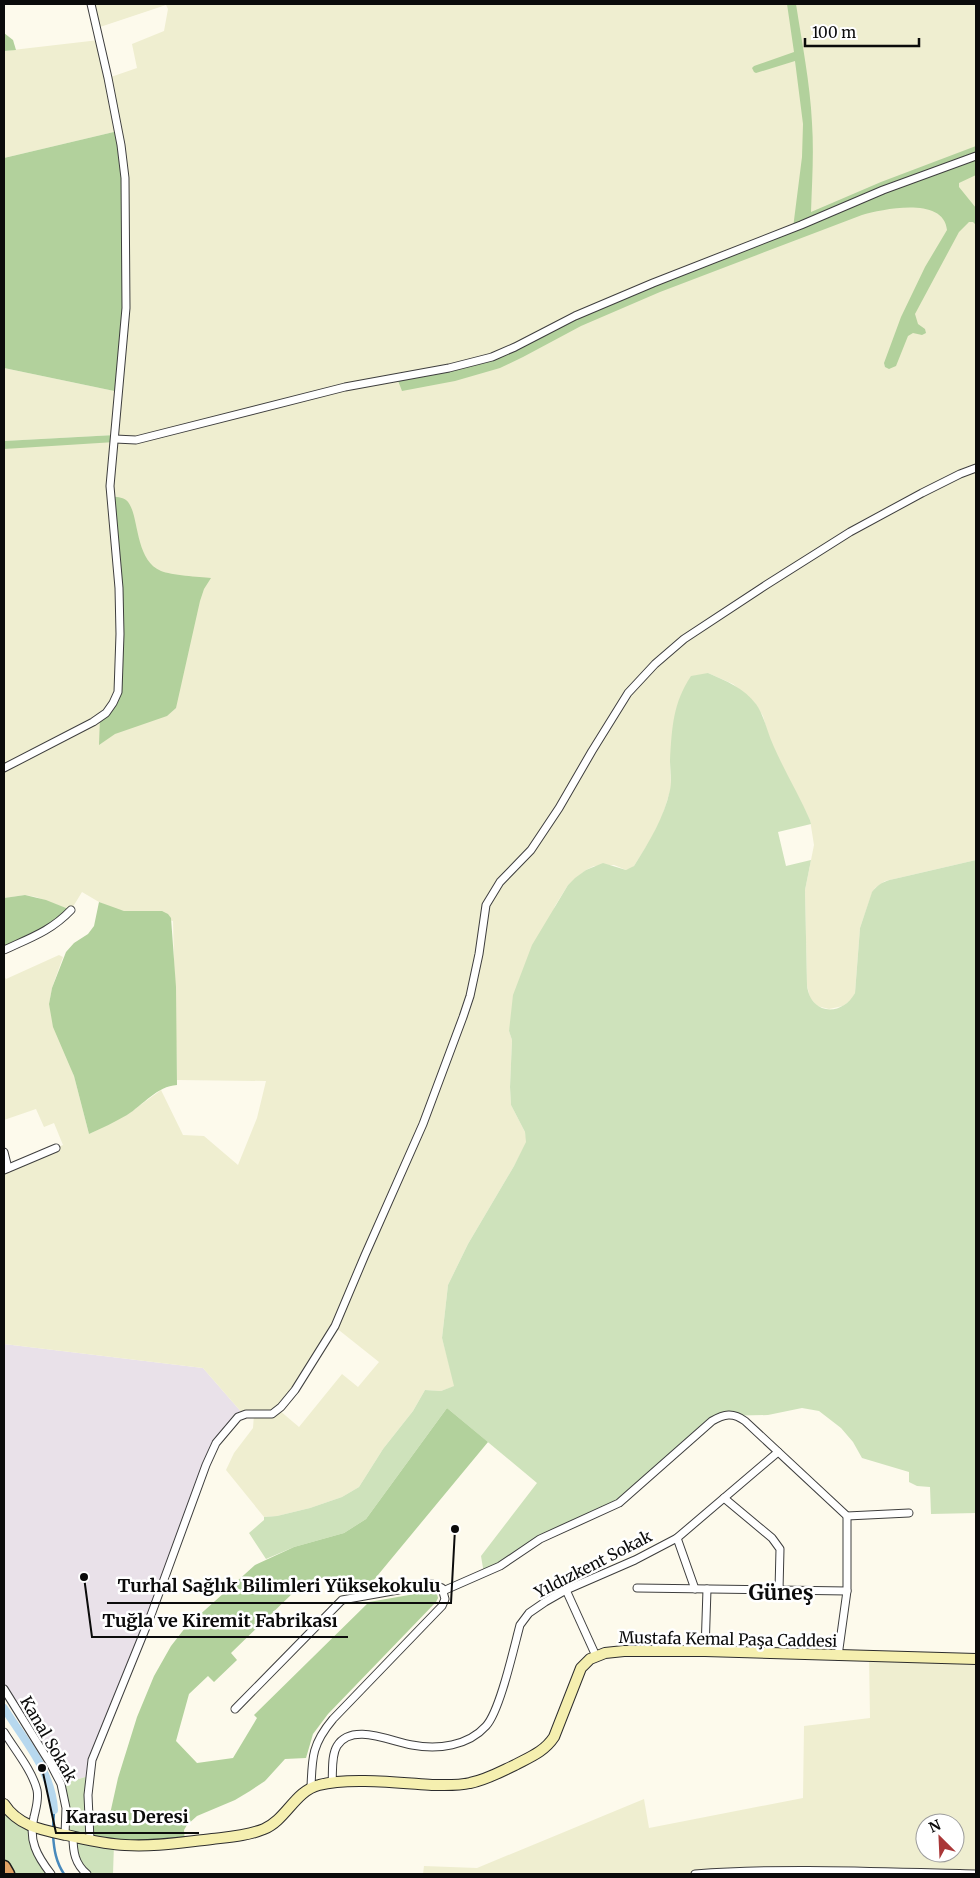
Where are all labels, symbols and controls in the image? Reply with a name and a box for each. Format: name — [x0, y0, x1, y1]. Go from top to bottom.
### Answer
scale bar — [805, 15, 919, 47]
text: 100 m — [812, 23, 856, 42]
street label: Yıldızkent Sokak — [530, 1525, 656, 1603]
callout: Turhal Sağlık Bilimleri Yüksekokulu — [107, 1570, 451, 1603]
text: Turhal Sağlık Bilimleri Yüksekokulu — [117, 1574, 441, 1597]
district label: Güneş — [748, 1579, 814, 1606]
callout: Tuğla ve Kiremit Fabrikası — [92, 1604, 348, 1637]
text: Tuğla ve Kiremit Fabrikası — [102, 1609, 338, 1632]
street label: Mustafa Kemal Paşa Caddesi — [618, 1627, 838, 1651]
street label: Kanal Sokak — [16, 1693, 82, 1786]
callout: Karasu Deresi — [56, 1800, 199, 1833]
text: Karasu Deresi — [65, 1805, 189, 1828]
north arrow — [915, 1813, 965, 1863]
text: N — [926, 1816, 943, 1837]

